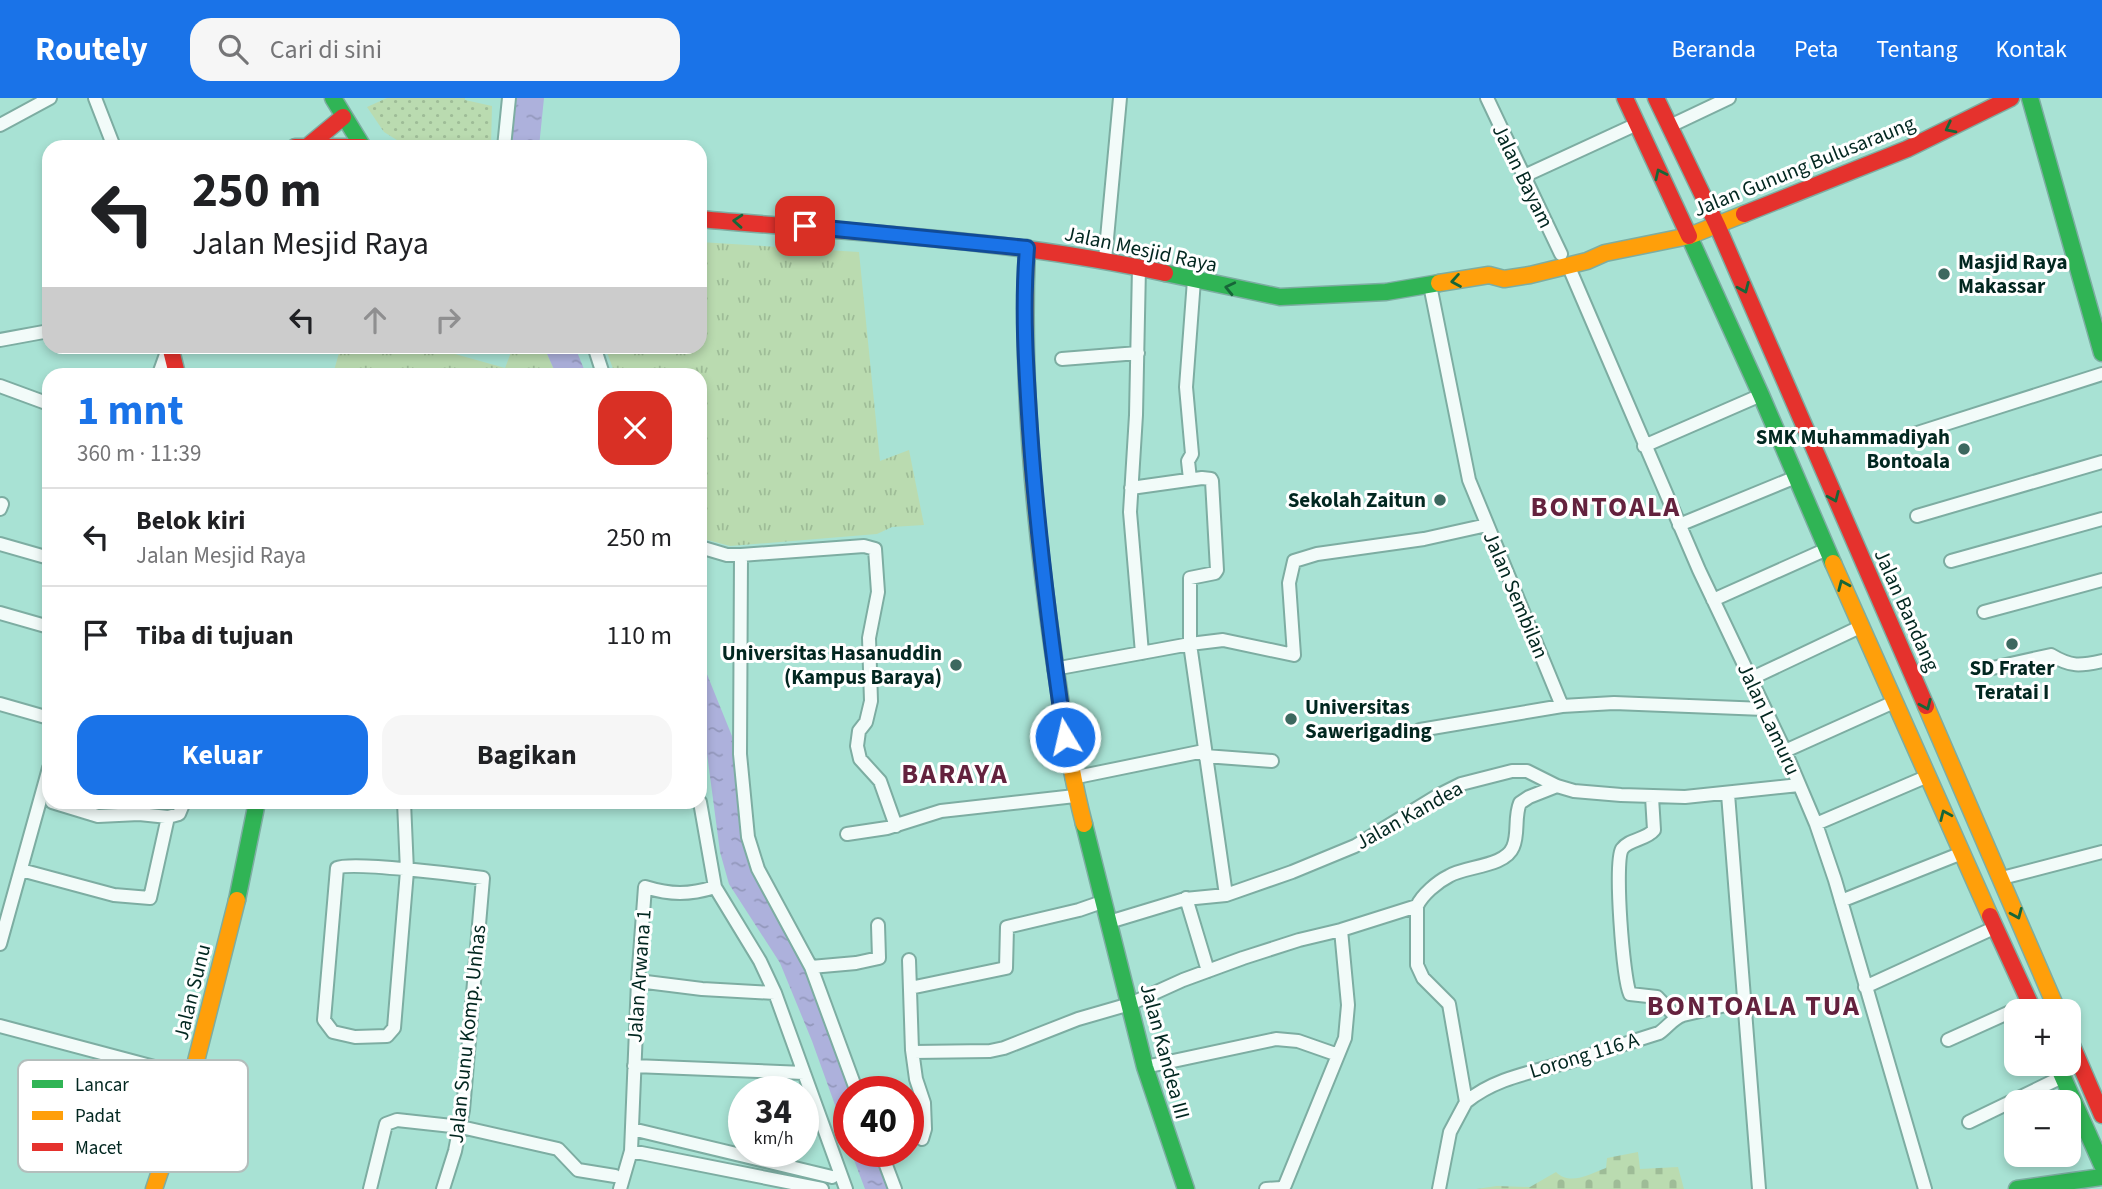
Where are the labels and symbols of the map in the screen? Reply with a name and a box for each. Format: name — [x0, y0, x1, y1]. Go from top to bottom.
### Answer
street label: Jalan Gunung Bulusaraung — [1689, 108, 1920, 224]
street label: Jalan Bayam — [1485, 119, 1561, 233]
one-way arrow — [1945, 119, 1957, 133]
one-way arrow — [1654, 169, 1668, 181]
pin — [775, 196, 835, 256]
one-way arrow — [732, 214, 743, 229]
street label: Jalan Mesjid Raya — [1062, 218, 1220, 280]
place label: Masjid Raya Makassar — [1958, 247, 2068, 301]
marker: Masjid Raya Makassar — [1936, 266, 1952, 282]
one-way arrow — [1450, 273, 1461, 288]
one-way arrow — [1736, 281, 1750, 293]
one-way arrow — [1224, 282, 1236, 297]
place label: SMK Muhammadiyah Bontoala — [1756, 422, 1950, 476]
marker: SMK Muhammadiyah Bontoala — [1956, 441, 1972, 457]
place label: Sekolah Zaitun — [1288, 485, 1426, 515]
district label: BONTOALA — [1531, 487, 1681, 527]
one-way arrow — [1826, 490, 1840, 502]
marker: Sekolah Zaitun — [1432, 492, 1448, 508]
street label: Jalan Sembilan — [1476, 527, 1556, 663]
street label: Jalan Bandang — [1867, 544, 1948, 676]
one-way arrow — [1837, 580, 1851, 592]
marker: SD Frater Teratai I — [2004, 636, 2020, 652]
place label: Universitas Hasanuddin (Kampus Baraya) — [722, 638, 942, 692]
place label: SD Frater Teratai I — [1969, 653, 2055, 707]
marker: Universitas Hasanuddin (Kampus Baraya) — [948, 657, 964, 673]
street label: Jalan Lamuru — [1730, 658, 1808, 780]
place label: Universitas Sawerigading — [1305, 692, 1432, 746]
one-way arrow — [1918, 698, 1932, 710]
position arrow — [1028, 700, 1102, 774]
marker: Universitas Sawerigading — [1283, 711, 1299, 727]
district label: BARAYA — [901, 754, 1009, 794]
street label: Jalan Kandea — [1350, 773, 1468, 857]
one-way arrow — [1939, 810, 1953, 823]
one-way arrow — [2009, 906, 2023, 919]
street label: Jalan Arwana 1 — [619, 908, 659, 1044]
street label: Jalan Sunu Komp. Unhas — [441, 923, 493, 1145]
street label: Jalan Sunu — [166, 941, 218, 1043]
street label: Jalan Kandea III — [1132, 980, 1198, 1122]
district label: BONTOALA TUA — [1647, 986, 1861, 1026]
street label: Lorong 116 A — [1526, 1024, 1643, 1086]
legend — [18, 1060, 248, 1172]
text: Lancar — [75, 1072, 129, 1099]
speed limit sign: 40 — [833, 1076, 924, 1167]
text: Padat — [75, 1103, 121, 1130]
text: Macet — [75, 1135, 123, 1162]

